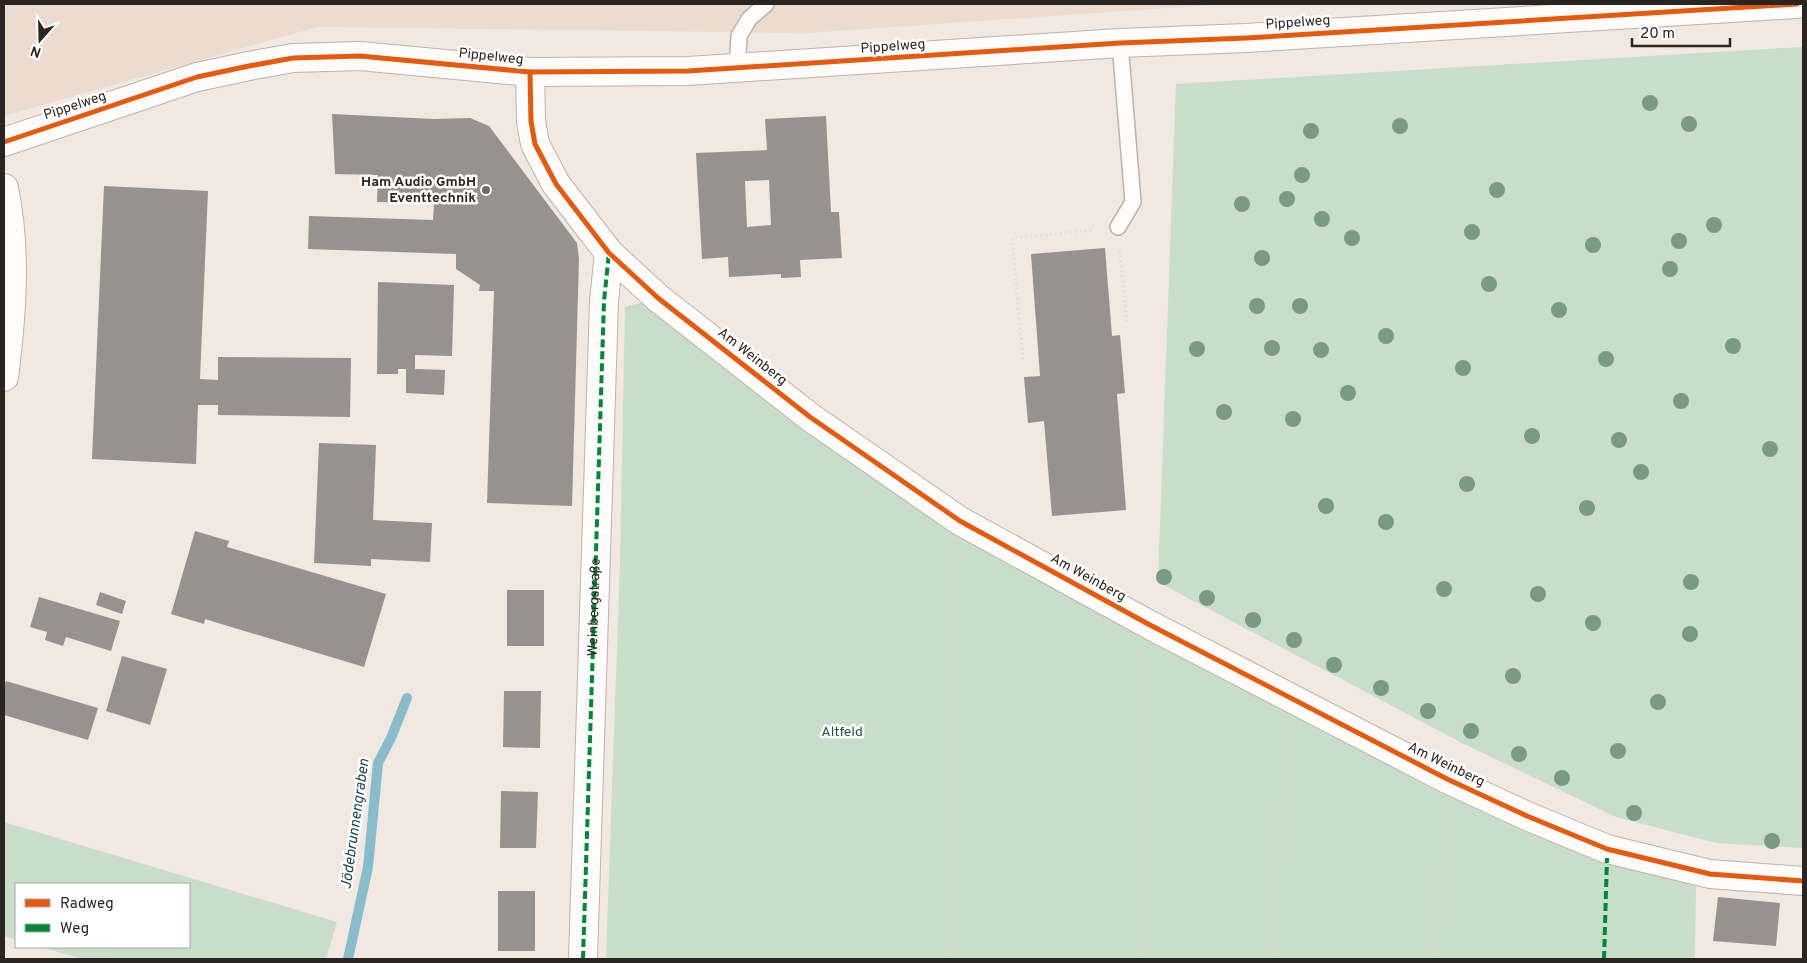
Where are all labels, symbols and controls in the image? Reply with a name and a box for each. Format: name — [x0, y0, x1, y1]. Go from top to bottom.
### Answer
street label: Pippelweg — [1265, 12, 1331, 34]
north arrow — [15, 15, 65, 65]
scale bar — [1632, 15, 1730, 47]
text: 20 m — [1640, 25, 1675, 44]
street label: Pippelweg — [860, 36, 926, 58]
text: N — [28, 41, 44, 61]
street label: Pippelweg — [458, 45, 524, 69]
street label: Pippelweg — [41, 88, 109, 124]
place label: Ham Audio GmbH Eventtechnik — [361, 174, 476, 207]
marker: Ham Audio GmbH Eventtechnik — [480, 184, 492, 196]
street label: Am Weinberg — [714, 325, 790, 389]
street label: Am Weinberg — [1047, 550, 1129, 606]
street label: Weinbergstraße — [584, 558, 604, 657]
park label: Altfeld — [821, 724, 863, 741]
street label: Am Weinberg — [1405, 739, 1487, 791]
water label: Jödebrunnengraben — [337, 758, 375, 890]
legend — [15, 883, 190, 948]
text: Radweg — [60, 895, 114, 914]
text: Weg — [60, 920, 89, 939]

